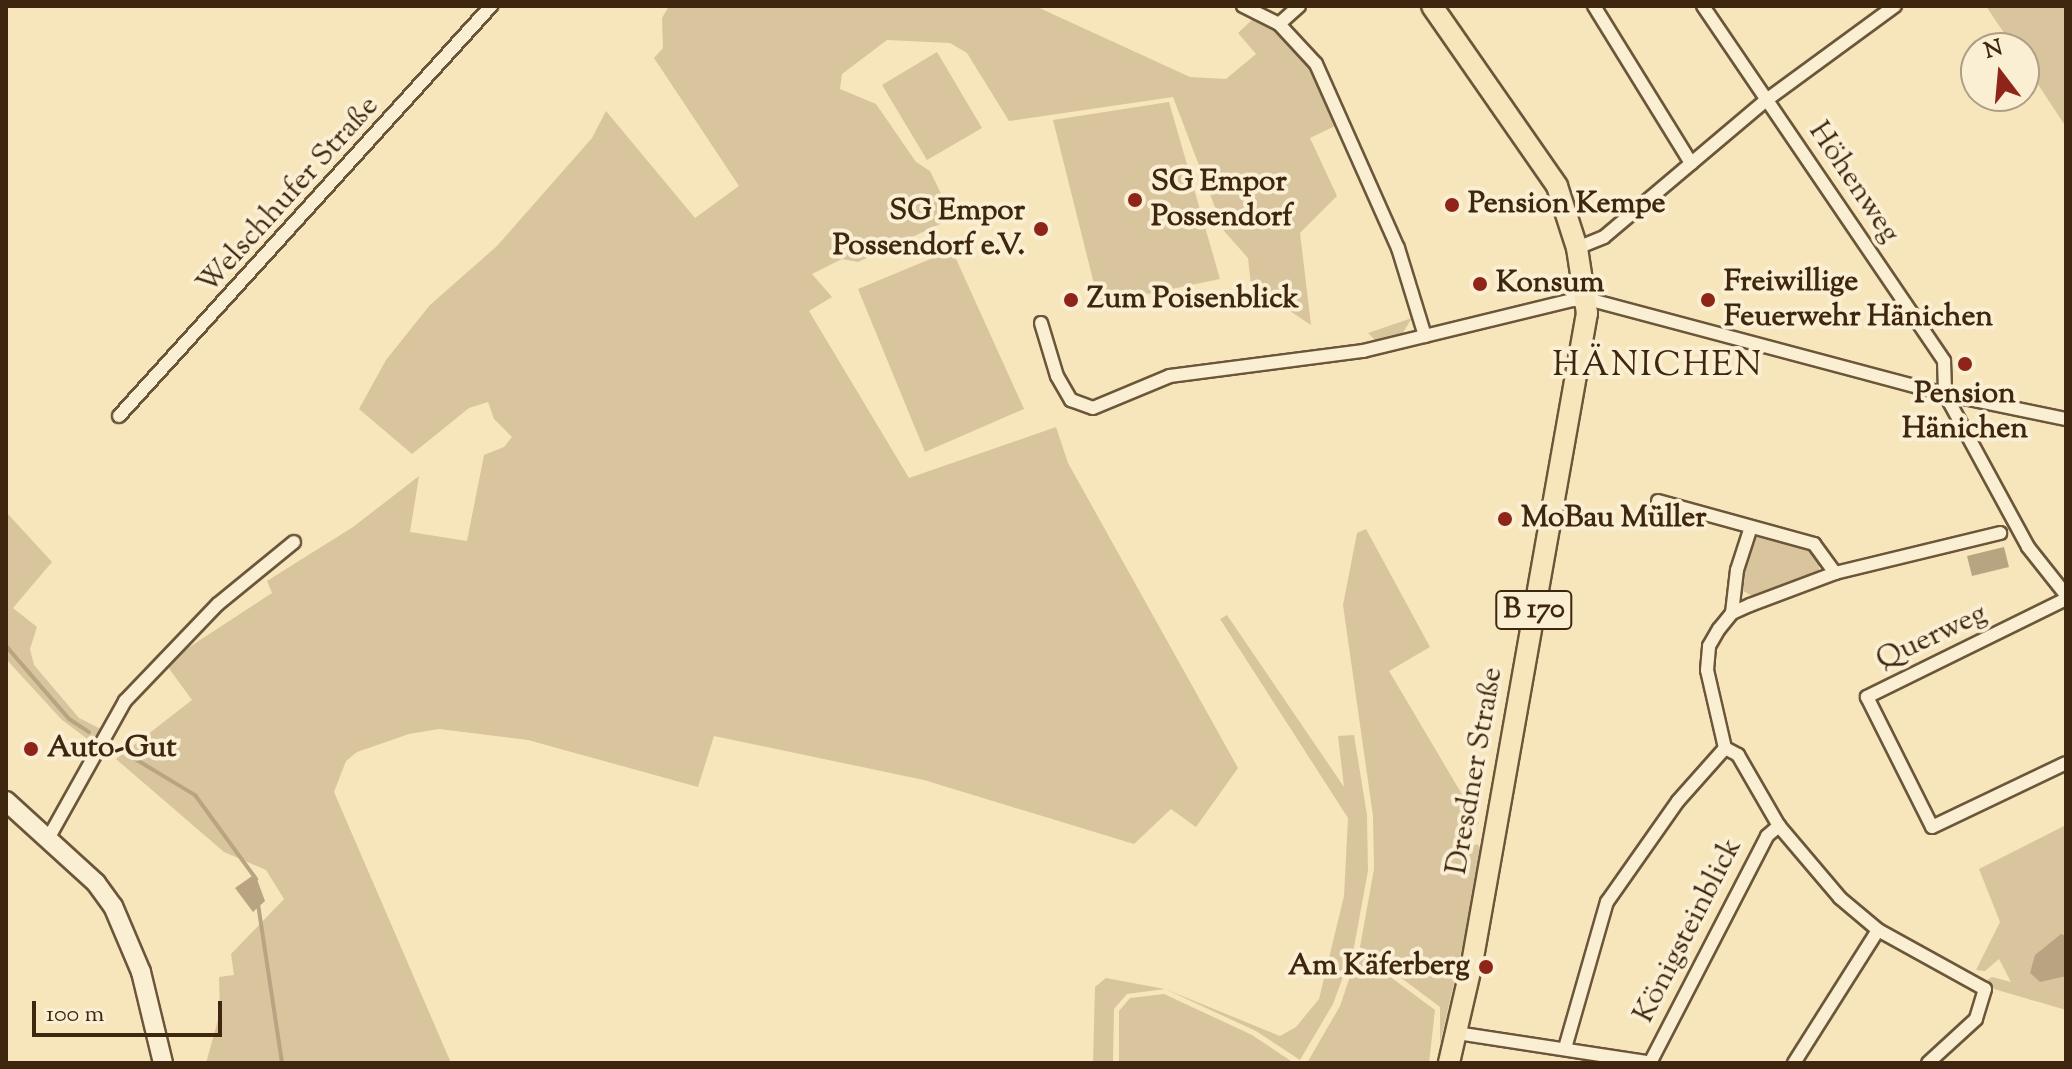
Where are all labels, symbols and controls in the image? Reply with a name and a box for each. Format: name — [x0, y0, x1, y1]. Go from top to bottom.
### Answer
north arrow — [1960, 32, 2040, 112]
text: N — [1981, 33, 2007, 69]
street label: Welschhufer Straße — [191, 89, 387, 303]
street label: Höhenweg — [1799, 116, 1907, 250]
place label: SG Empor Possendorf — [1151, 165, 1293, 236]
place label: Pension Kempe — [1468, 187, 1666, 223]
marker: SG Empor Possendorf — [1126, 191, 1144, 209]
place label: SG Empor Possendorf e.V. — [833, 194, 1025, 264]
marker: Pension Kempe — [1443, 196, 1461, 214]
marker: SG Empor Possendorf e.V. — [1032, 220, 1050, 238]
place label: Freiwillige Feuerwehr Hänichen — [1724, 265, 1993, 336]
place label: Konsum — [1496, 266, 1604, 302]
marker: Konsum — [1471, 275, 1489, 293]
place label: Zum Poisenblick — [1087, 282, 1299, 318]
marker: Zum Poisenblick — [1062, 291, 1080, 309]
marker: Freiwillige Feuerwehr Hänichen — [1699, 291, 1717, 309]
district label: HÄNICHEN — [1553, 347, 1763, 387]
marker: Pension Hänichen — [1956, 355, 1974, 373]
place label: Pension Hänichen — [1902, 377, 2028, 448]
place label: MoBau Müller — [1521, 501, 1707, 537]
marker: MoBau Müller — [1496, 510, 1514, 528]
road number: B 170 — [1494, 586, 1574, 634]
street label: Querweg — [1871, 597, 1993, 679]
street label: Dresdner Straße — [1440, 665, 1512, 877]
place label: Auto-Gut — [47, 731, 177, 767]
marker: Auto-Gut — [22, 740, 40, 758]
street label: Königsteinblick — [1627, 833, 1751, 1029]
place label: Am Käferberg — [1288, 949, 1470, 985]
marker: Am Käferberg — [1477, 958, 1495, 976]
scale bar — [36, 985, 226, 1035]
text: 100 m — [46, 998, 104, 1032]

